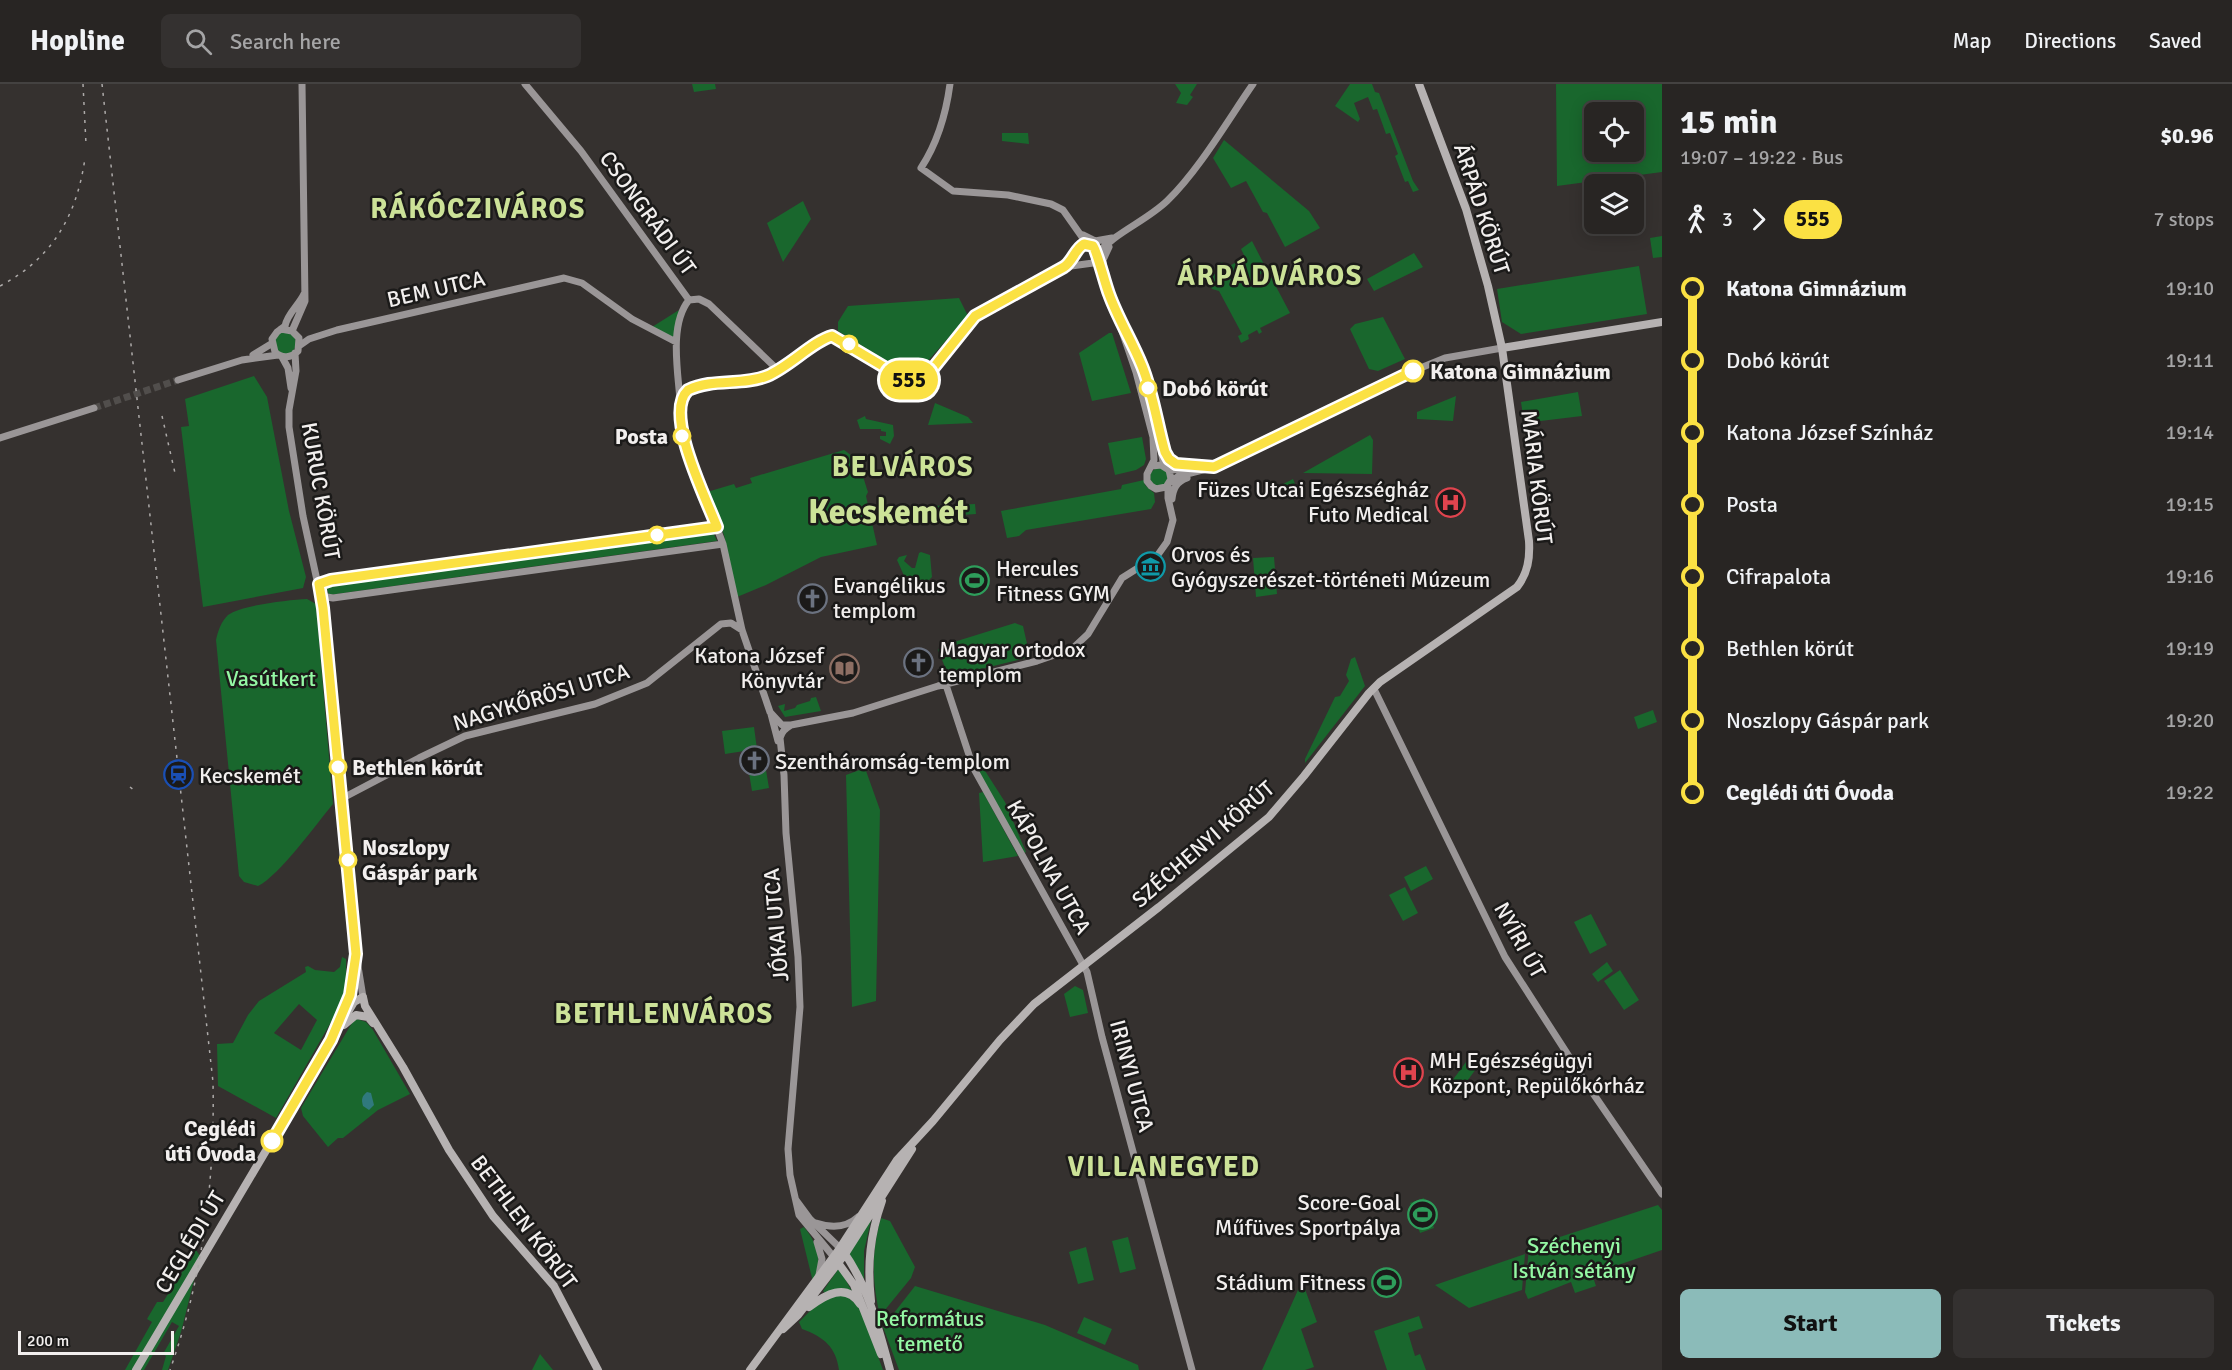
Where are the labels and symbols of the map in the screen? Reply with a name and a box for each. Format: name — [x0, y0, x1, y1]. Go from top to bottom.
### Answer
street label: ÁRPÁD KÖRÚT — [1448, 140, 1516, 278]
street label: CSONGRÁDI ÚT — [594, 146, 702, 280]
district label: RÁKÓCZIVÁROS — [370, 190, 586, 226]
district label: ÁRPÁDVÁROS — [1177, 257, 1363, 293]
street label: BEM UTCA — [384, 264, 488, 313]
unlabelled marker — [840, 335, 858, 353]
place label: Katona Gimnázium — [1430, 358, 1611, 385]
line badge: 555 — [874, 360, 944, 400]
marker: Katona Gimnázium — [1402, 360, 1424, 382]
place label: Dobó körút — [1162, 375, 1268, 402]
marker: Dobó körút — [1139, 379, 1157, 397]
street label: MÁRIA KÖRÚT — [1515, 408, 1559, 546]
street label: KURUC KÖRÚT — [296, 420, 346, 562]
place label: Posta — [615, 423, 668, 450]
marker: Posta — [673, 427, 691, 445]
district label: BELVÁROS — [832, 448, 974, 484]
place label: Füzes Utcai Egészségház Futo Medical — [1197, 476, 1429, 528]
hospital icon: Füzes Utcai Egészségház Futo Medical — [1434, 486, 1466, 518]
district label: Kecskemét — [808, 491, 968, 533]
unlabelled marker — [648, 526, 666, 544]
place label: Orvos és Gyógyszerészet-történeti Múzeum — [1171, 541, 1490, 593]
museum icon: Orvos és Gyógyszerészet-történeti Múzeum — [1134, 551, 1166, 583]
place label: Hercules Fitness GYM — [996, 555, 1110, 607]
sports icon: Hercules Fitness GYM — [959, 565, 991, 597]
place label: Evangélikus templom — [833, 572, 946, 624]
church icon: Evangélikus templom — [796, 582, 828, 614]
place label: Magyar ortodox templom — [939, 636, 1085, 688]
place label: Katona József Könyvtár — [694, 642, 826, 694]
church icon: Magyar ortodox templom — [902, 646, 934, 678]
library icon: Katona József Könyvtár — [829, 652, 861, 684]
street label: NAGYKŐRÖSI UTCA — [449, 657, 633, 737]
park label: Vasútkert — [226, 665, 316, 692]
church icon: Szentháromság-templom — [738, 745, 770, 777]
place label: Szentháromság-templom — [775, 748, 1010, 775]
place label: Bethlen körút — [352, 754, 483, 781]
marker: Bethlen körút — [329, 758, 347, 776]
station icon: Kecskemét — [162, 759, 194, 791]
place label: Kecskemét — [199, 762, 301, 789]
street label: SZÉCHENYI KÖRÚT — [1126, 775, 1280, 913]
street label: KÁPOLNA UTCA — [1001, 795, 1097, 939]
place label: Noszlopy Gáspár park — [362, 834, 478, 886]
marker: Noszlopy Gáspár park — [339, 851, 357, 869]
street label: JÓKAI UTCA — [758, 867, 794, 983]
street label: NYÍRI ÚT — [1488, 897, 1552, 983]
district label: BETHLENVÁROS — [554, 995, 774, 1031]
street label: IRINYI UTCA — [1104, 1017, 1160, 1136]
place label: MH Egészségügyi Központ, Repülőkórház — [1429, 1047, 1645, 1099]
hospital icon: MH Egészségügyi Központ, Repülőkórház — [1392, 1057, 1424, 1089]
place label: Ceglédi úti Óvoda — [165, 1115, 256, 1167]
marker: Ceglédi úti Óvoda — [261, 1130, 283, 1152]
street label: BETHLEN KÖRÚT — [465, 1150, 583, 1294]
district label: VILLANEGYED — [1068, 1150, 1260, 1184]
street label: CEGLÉDI ÚT — [149, 1186, 231, 1298]
place label: Score-Goal Műfüves Sportpálya — [1215, 1189, 1401, 1241]
sports icon: Score-Goal Műfüves Sportpálya — [1406, 1199, 1438, 1231]
park label: Széchenyi István sétány — [1512, 1232, 1636, 1284]
sports icon: Stádium Fitness — [1371, 1266, 1403, 1298]
place label: Stádium Fitness — [1216, 1269, 1366, 1296]
park label: Református temető — [876, 1305, 984, 1357]
scale bar — [18, 1328, 174, 1356]

